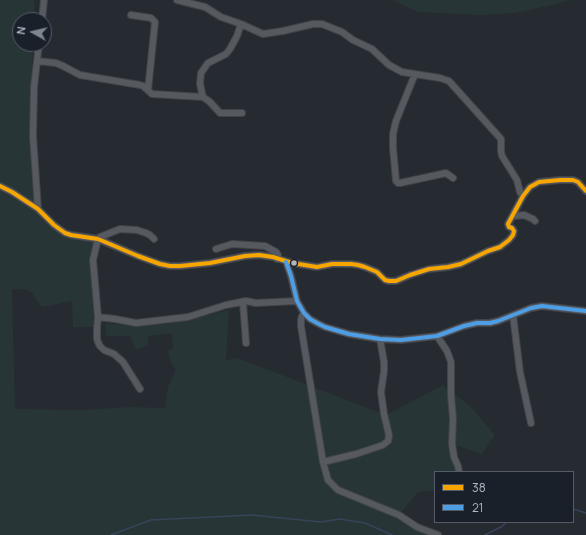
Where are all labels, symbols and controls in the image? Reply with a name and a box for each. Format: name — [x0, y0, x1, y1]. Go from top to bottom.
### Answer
north arrow — [12, 12, 52, 52]
text: N — [13, 25, 29, 35]
unlabelled marker — [289, 258, 299, 268]
legend — [434, 471, 574, 523]
text: 38 — [472, 479, 486, 496]
text: 21 — [472, 499, 484, 516]

